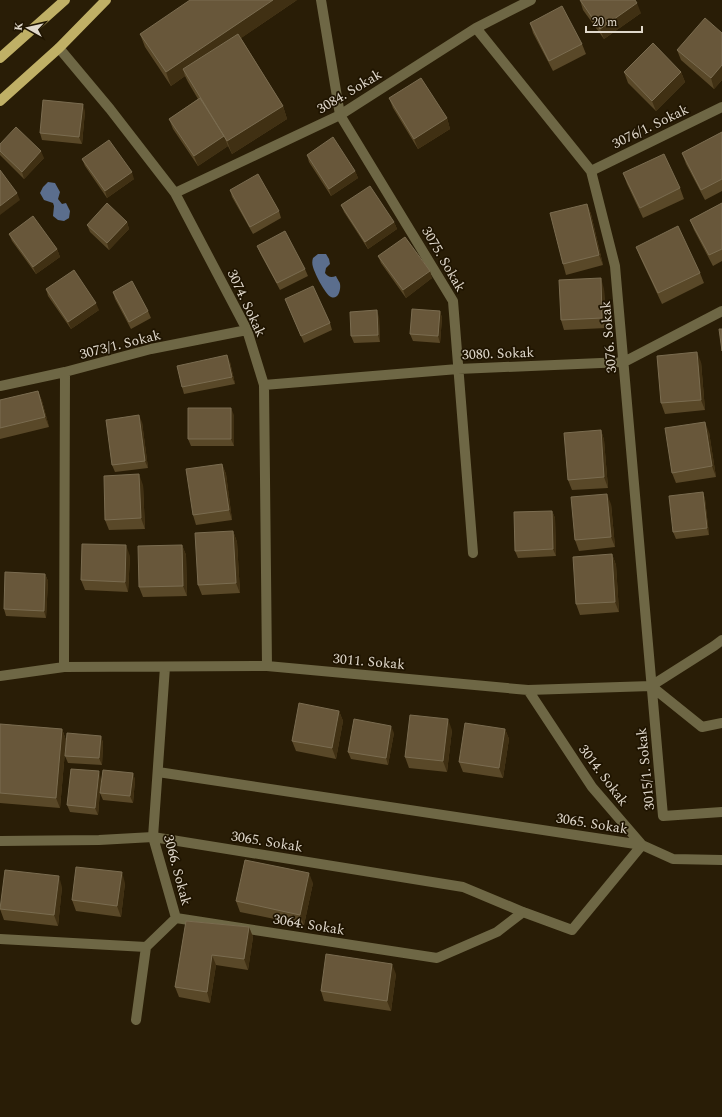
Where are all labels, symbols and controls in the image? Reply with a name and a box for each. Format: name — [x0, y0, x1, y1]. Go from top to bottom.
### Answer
north arrow — [8, 8, 48, 48]
scale bar — [586, 8, 642, 34]
text: 20 m — [592, 13, 617, 32]
text: K — [10, 21, 28, 32]
street label: 3084. Sokak — [313, 64, 386, 119]
street label: 3076/1. Sokak — [608, 99, 692, 154]
street label: 3075. Sokak — [416, 223, 471, 296]
street label: 3074. Sokak — [222, 266, 271, 341]
street label: 3076. Sokak — [595, 300, 622, 374]
street label: 3073/1. Sokak — [77, 324, 163, 365]
street label: 3080. Sokak — [461, 342, 535, 365]
street label: 3011. Sokak — [332, 648, 406, 675]
street label: 3015/1. Sokak — [631, 726, 660, 811]
street label: 3014. Sokak — [573, 740, 634, 811]
street label: 3065. Sokak — [554, 807, 630, 840]
street label: 3065. Sokak — [229, 825, 305, 858]
street label: 3066. Sokak — [158, 832, 197, 908]
street label: 3064. Sokak — [271, 908, 347, 941]

